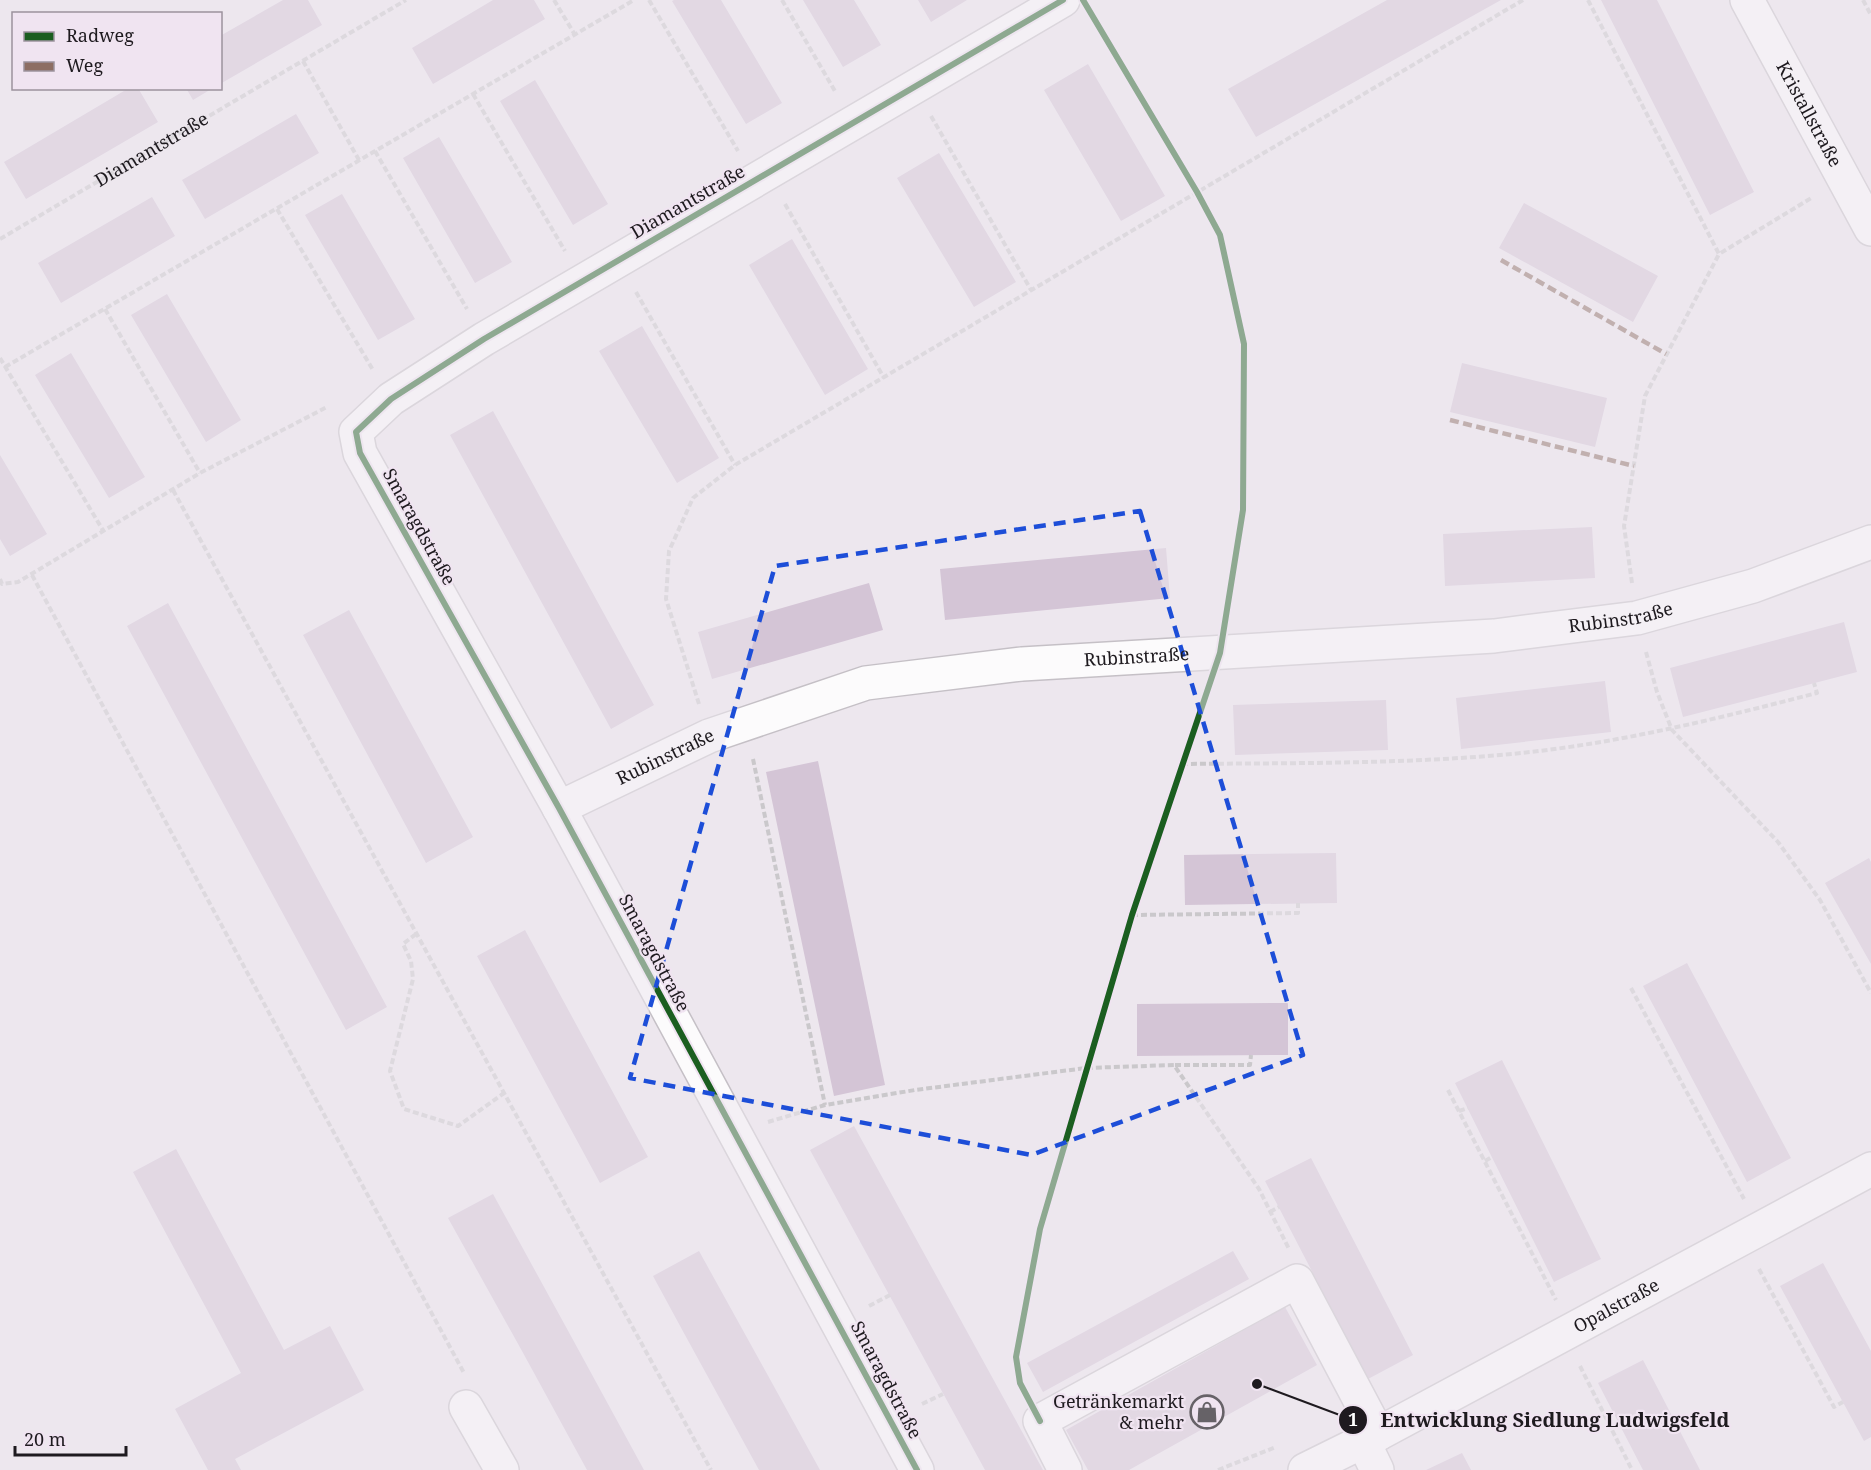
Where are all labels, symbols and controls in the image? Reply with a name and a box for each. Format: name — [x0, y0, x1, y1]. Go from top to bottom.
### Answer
legend — [12, 12, 222, 90]
text: Radweg — [66, 23, 134, 47]
text: Weg — [66, 53, 103, 77]
street label: Kristallstraße — [1771, 57, 1848, 171]
street label: Diamantstraße — [90, 106, 212, 192]
street label: Diamantstraße — [626, 159, 749, 244]
street label: Smaragdstraße — [378, 464, 462, 589]
street label: Rubinstraße — [1567, 596, 1675, 638]
street label: Rubinstraße — [1083, 641, 1190, 671]
street label: Rubinstraße — [612, 722, 718, 790]
street label: Smaragdstraße — [614, 890, 696, 1016]
street label: Opalstraße — [1569, 1272, 1663, 1338]
street label: Smaragdstraße — [846, 1317, 928, 1443]
place label: Getränkemarkt & mehr — [1053, 1389, 1185, 1434]
shop icon: Getränkemarkt & mehr — [1189, 1394, 1225, 1430]
callout: Entwicklung Siedlung Ludwigsfeld — [1338, 1401, 1741, 1439]
text: Entwicklung Siedlung Ludwigsfeld — [1380, 1406, 1730, 1433]
text: 1 — [1348, 1407, 1358, 1431]
scale bar — [15, 1419, 126, 1457]
text: 20 m — [24, 1427, 66, 1451]

